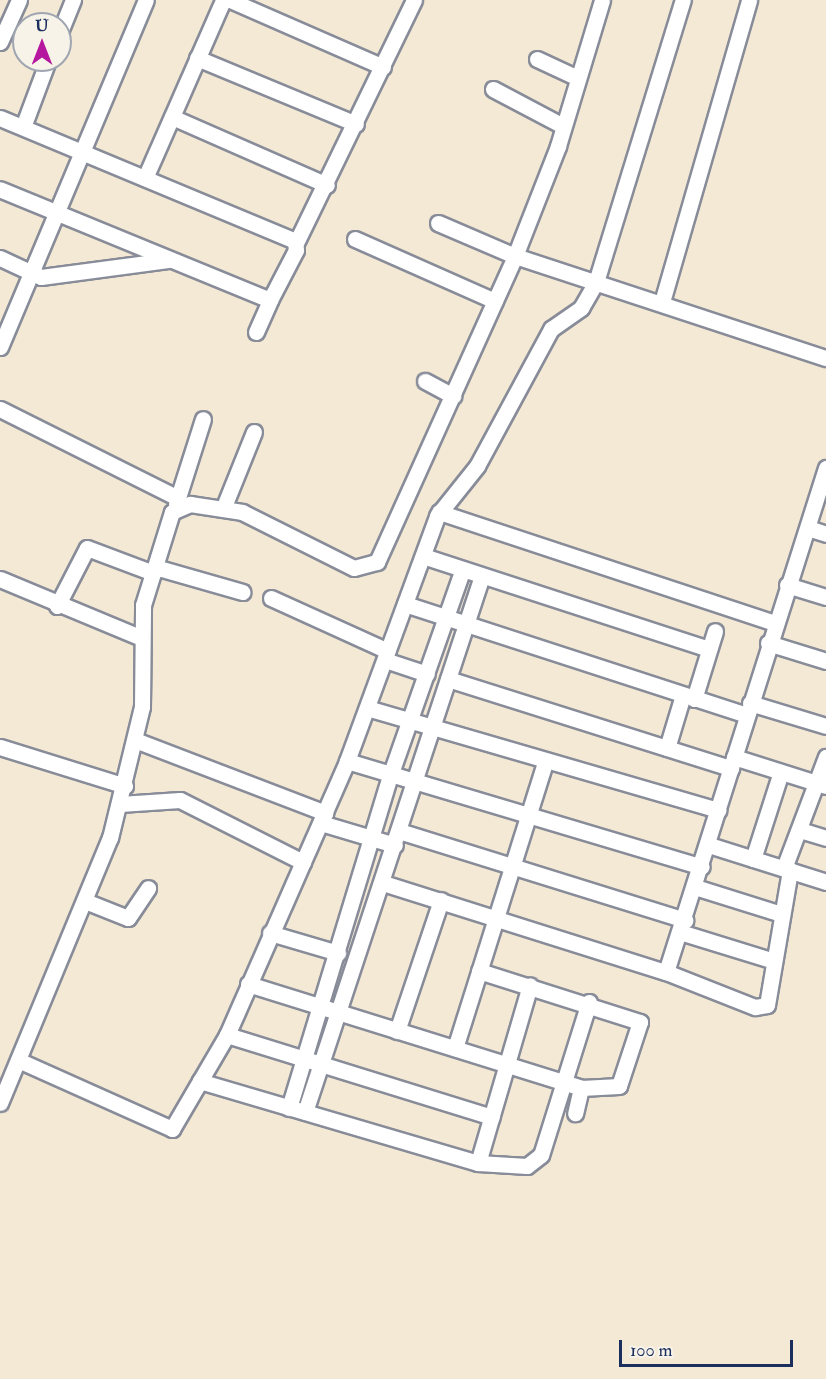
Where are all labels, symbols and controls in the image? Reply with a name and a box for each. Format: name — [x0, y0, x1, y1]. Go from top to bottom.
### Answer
north arrow — [12, 12, 72, 72]
text: U — [35, 16, 49, 36]
scale bar — [622, 1328, 796, 1366]
text: 100 m — [630, 1339, 673, 1362]

